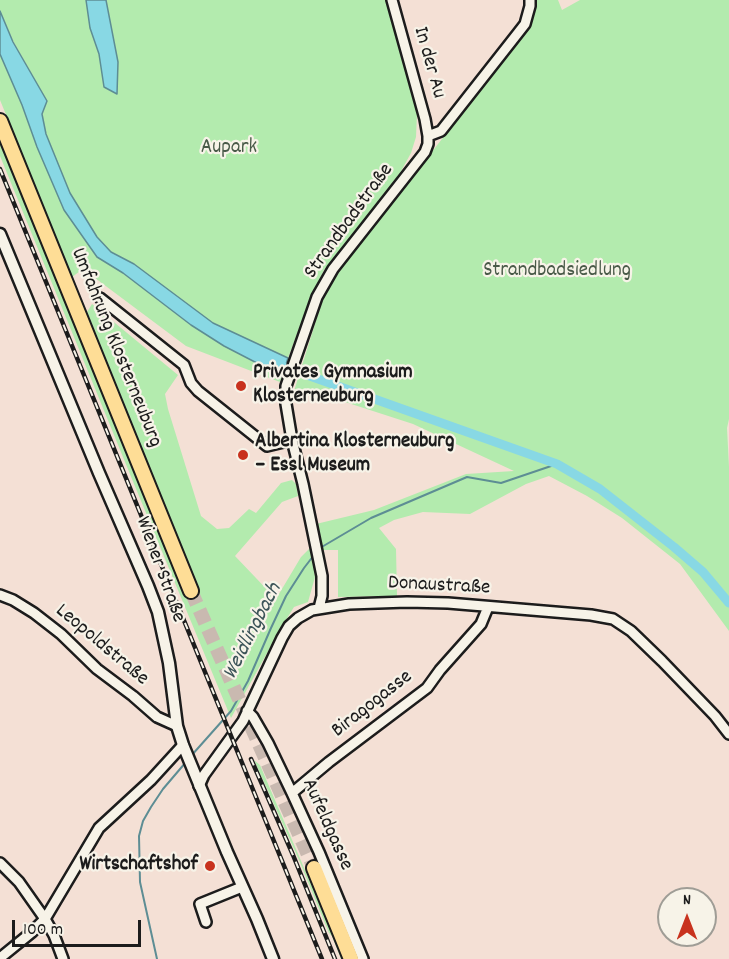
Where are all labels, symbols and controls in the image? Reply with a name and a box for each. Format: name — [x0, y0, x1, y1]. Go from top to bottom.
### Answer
street label: In der Au — [406, 24, 450, 102]
park label: Aupark — [201, 136, 257, 162]
street label: Strandbadstraße — [300, 159, 400, 285]
street label: Umfahrung Klosterneuburg — [63, 245, 167, 451]
park label: Strandbadsiedlung — [483, 259, 631, 285]
place label: Privates Gymnasium Klosterneuburg — [253, 361, 413, 411]
marker: Privates Gymnasium Klosterneuburg — [234, 379, 248, 393]
place label: Albertina Klosterneuburg – Essl Museum — [255, 430, 454, 480]
marker: Albertina Klosterneuburg – Essl Museum — [236, 448, 250, 462]
street label: Wiener Straße — [128, 514, 190, 626]
street label: Donaustraße — [387, 572, 491, 602]
water label: Weidlingbach — [219, 579, 289, 685]
street label: Leopoldstraße — [49, 600, 153, 692]
street label: Biragogasse — [327, 666, 419, 744]
street label: Aufeldgasse — [295, 775, 357, 875]
place label: Wirtschaftshof — [79, 853, 198, 879]
marker: Wirtschaftshof — [203, 859, 217, 873]
north arrow — [657, 887, 717, 947]
text: N — [683, 889, 691, 912]
scale bar — [15, 908, 144, 946]
text: 100 m — [23, 918, 63, 943]

